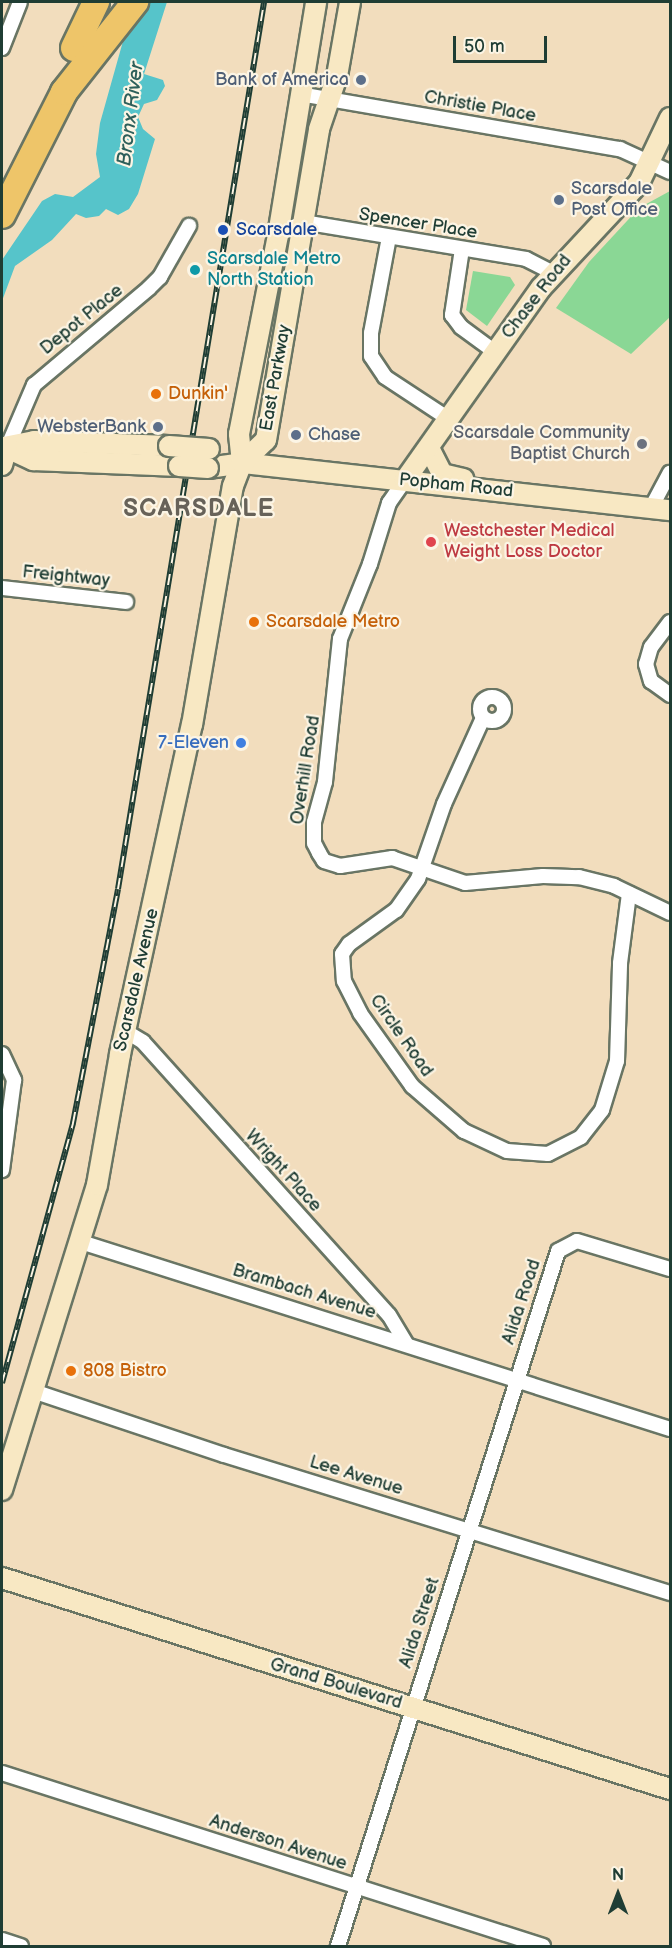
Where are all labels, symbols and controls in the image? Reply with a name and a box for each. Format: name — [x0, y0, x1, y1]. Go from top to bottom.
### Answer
scale bar — [456, 24, 550, 62]
text: 50 m — [464, 36, 505, 57]
water label: Bronx River — [113, 61, 149, 167]
place label: Bank of America — [215, 69, 349, 91]
marker: Bank of America — [354, 73, 368, 87]
street label: Christie Place — [422, 87, 538, 127]
place label: Scarsdale Post Office — [571, 179, 658, 222]
marker: Scarsdale Post Office — [552, 193, 566, 207]
street label: Spencer Place — [357, 204, 479, 244]
place label: Scarsdale — [236, 219, 317, 241]
marker: Scarsdale — [214, 221, 232, 239]
place label: Scarsdale Metro North Station — [207, 249, 341, 292]
street label: Chase Road — [497, 251, 577, 343]
marker: Scarsdale Metro North Station — [188, 263, 202, 277]
street label: Depot Place — [36, 280, 128, 360]
street label: East Parkway — [256, 323, 296, 433]
place label: Dunkin' — [168, 383, 228, 405]
marker: Dunkin' — [149, 387, 163, 401]
place label: WebsterBank — [37, 416, 146, 438]
marker: WebsterBank — [151, 420, 165, 434]
place label: Scarsdale Community Baptist Church — [453, 423, 630, 466]
place label: Chase — [308, 424, 361, 446]
marker: Chase — [289, 428, 303, 442]
marker: Scarsdale Community Baptist Church — [635, 437, 649, 451]
street label: Popham Road — [398, 469, 514, 503]
district label: SCARSDALE — [123, 495, 275, 523]
place label: Westchester Medical Weight Loss Doctor — [444, 521, 615, 564]
marker: Westchester Medical Weight Loss Doctor — [422, 533, 440, 551]
street label: Freightway — [21, 562, 111, 592]
place label: Scarsdale Metro — [266, 611, 400, 633]
marker: Scarsdale Metro — [247, 615, 261, 629]
street label: Overhill Road — [287, 714, 325, 826]
place label: 7-Eleven — [158, 732, 229, 754]
marker: 7-Eleven — [234, 736, 248, 750]
street label: Scarsdale Avenue — [110, 906, 164, 1054]
street label: Circle Road — [365, 991, 437, 1081]
street label: Wright Place — [240, 1125, 326, 1217]
street label: Alida Road — [498, 1257, 546, 1347]
street label: Brambach Avenue — [230, 1260, 378, 1324]
place label: 808 Bistro — [83, 1360, 167, 1382]
marker: 808 Bistro — [64, 1364, 78, 1378]
street label: Lee Avenue — [307, 1452, 405, 1500]
street label: Alida Street — [395, 1575, 445, 1671]
street label: Grand Boulevard — [267, 1654, 405, 1714]
street label: Anderson Avenue — [207, 1811, 349, 1875]
north arrow — [588, 1864, 648, 1924]
text: N — [612, 1866, 624, 1885]

